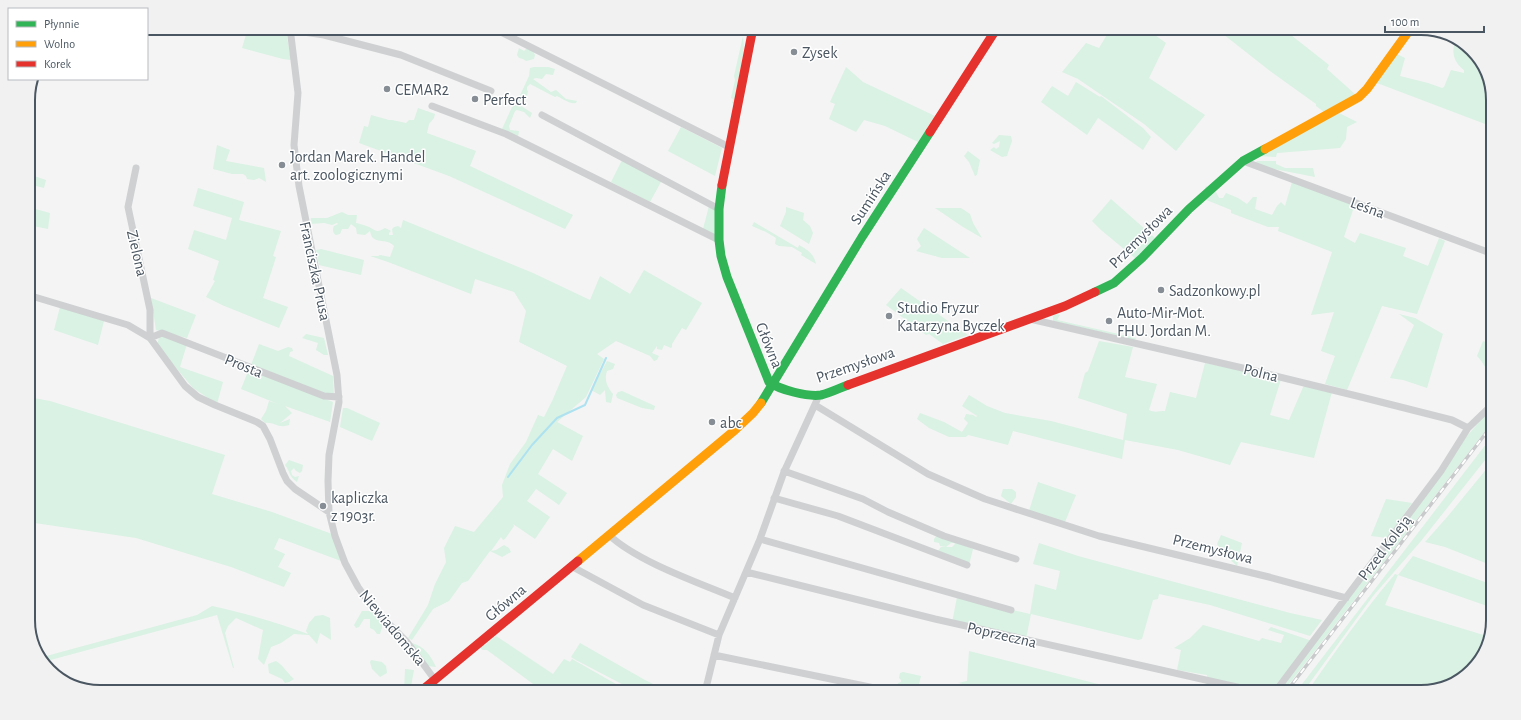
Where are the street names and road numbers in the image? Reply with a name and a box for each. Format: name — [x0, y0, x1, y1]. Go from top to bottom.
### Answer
street label: Sumińska — [848, 168, 894, 227]
street label: Leśna — [1348, 194, 1387, 222]
street label: Przemysłowa — [1106, 202, 1176, 272]
street label: Franciszka Prusa — [297, 220, 333, 322]
street label: Zielona — [124, 229, 150, 278]
street label: Główna — [753, 320, 785, 371]
street label: Przemysłowa — [814, 344, 897, 387]
street label: Prosta — [222, 351, 265, 381]
street label: Polna — [1242, 361, 1280, 385]
street label: Przed Koleją — [1355, 512, 1416, 584]
street label: Przemysłowa — [1171, 531, 1254, 568]
street label: Główna — [482, 581, 529, 624]
street label: Niewiadomska — [356, 587, 428, 669]
street label: Poprzeczna — [965, 619, 1038, 651]

